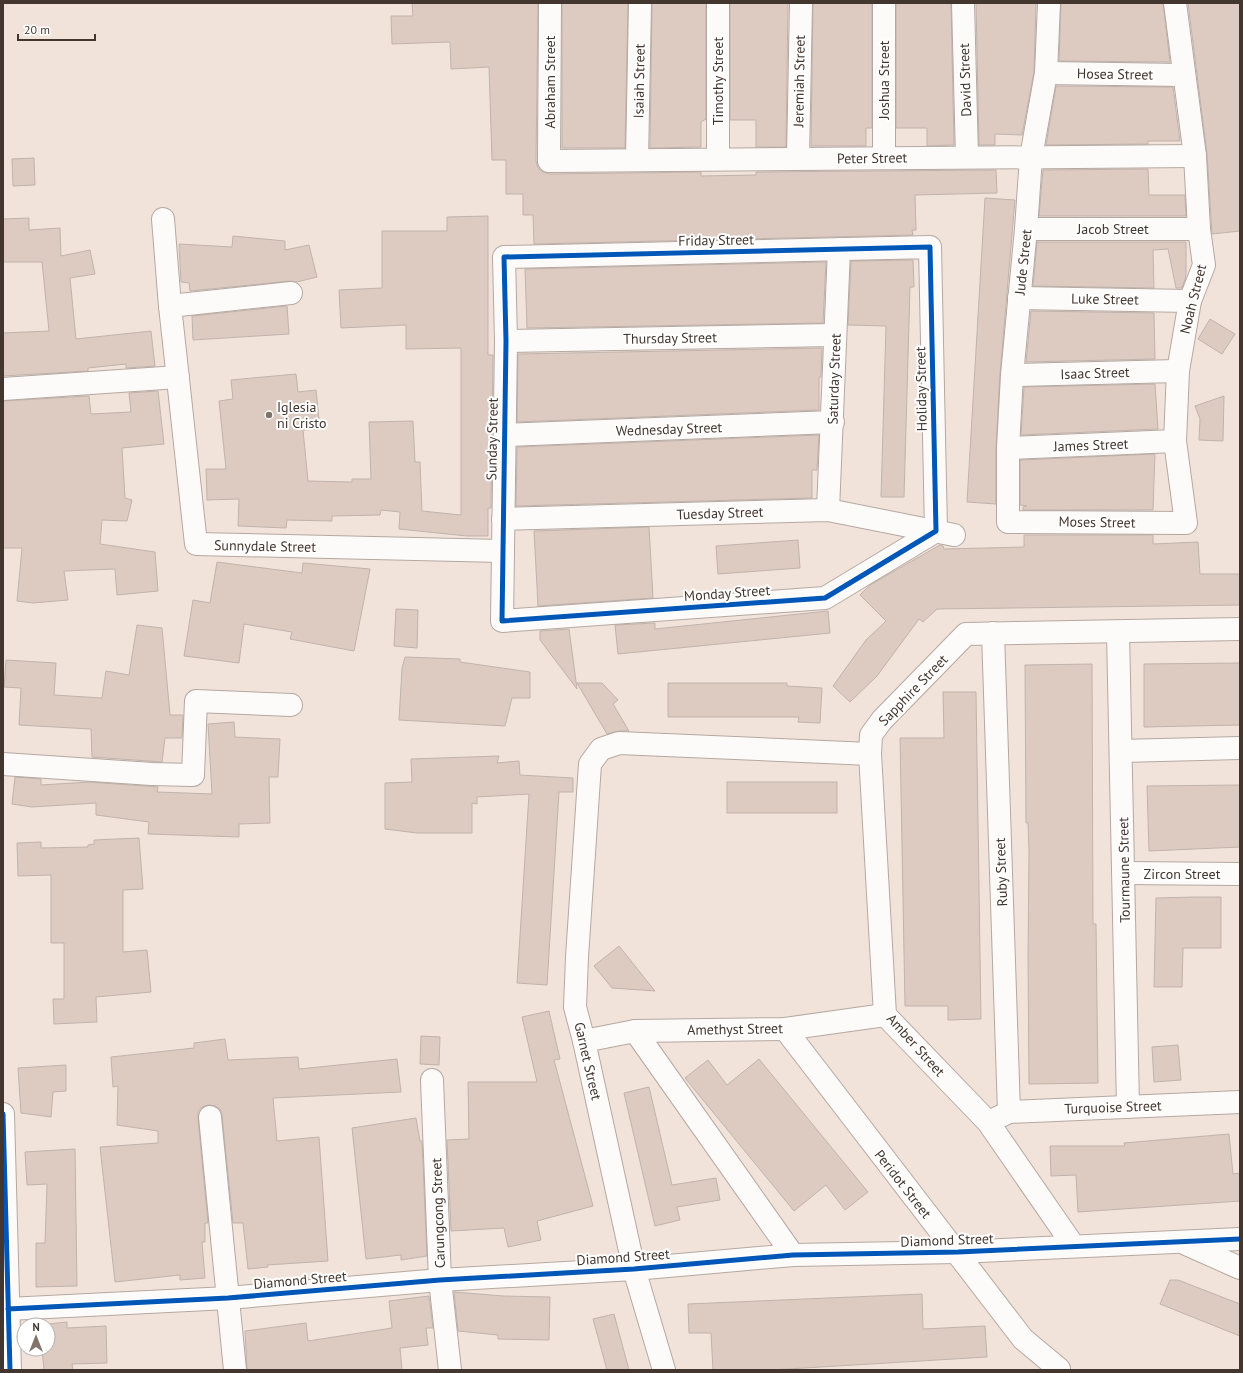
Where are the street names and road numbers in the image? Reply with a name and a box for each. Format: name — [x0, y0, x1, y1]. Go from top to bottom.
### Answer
street label: Jeremiah Street — [789, 34, 809, 128]
street label: Abraham Street — [541, 35, 559, 128]
street label: Timothy Street — [709, 37, 727, 125]
street label: Joshua Street — [875, 40, 893, 121]
street label: Isaiah Street — [629, 43, 649, 119]
street label: David Street — [955, 43, 975, 117]
street label: Hosea Street — [1077, 64, 1154, 84]
street label: Peter Street — [837, 148, 908, 168]
street label: Jacob Street — [1076, 220, 1149, 238]
street label: Jude Street — [1011, 228, 1035, 297]
street label: Friday Street — [678, 230, 754, 250]
street label: Noah Street — [1176, 262, 1210, 336]
street label: Luke Street — [1071, 289, 1139, 309]
street label: Thursday Street — [623, 328, 717, 348]
street label: Saturday Street — [823, 333, 845, 425]
street label: Holiday Street — [911, 346, 931, 432]
street label: Isaac Street — [1060, 363, 1130, 383]
street label: Sunday Street — [482, 397, 502, 480]
street label: Wednesday Street — [616, 418, 723, 440]
street label: James Street — [1052, 435, 1129, 455]
street label: Tuesday Street — [676, 502, 764, 524]
street label: Moses Street — [1058, 512, 1136, 532]
street label: Sunnydale Street — [214, 536, 316, 556]
street label: Monday Street — [683, 581, 771, 605]
street label: Sapphire Street — [874, 650, 952, 729]
street label: Tourmaune Street — [1114, 817, 1134, 923]
street label: Ruby Street — [991, 837, 1011, 907]
street label: Zircon Street — [1144, 865, 1221, 883]
street label: Amber Street — [883, 1010, 949, 1080]
street label: Amethyst Street — [687, 1019, 783, 1039]
street label: Garnet Street — [570, 1020, 606, 1102]
street label: Turquoise Street — [1064, 1096, 1162, 1118]
street label: Peridot Street — [871, 1146, 936, 1222]
street label: Carungcong Street — [427, 1157, 449, 1268]
street label: Diamond Street — [900, 1229, 994, 1251]
street label: Diamond Street — [576, 1245, 670, 1269]
street label: Diamond Street — [253, 1267, 348, 1293]

